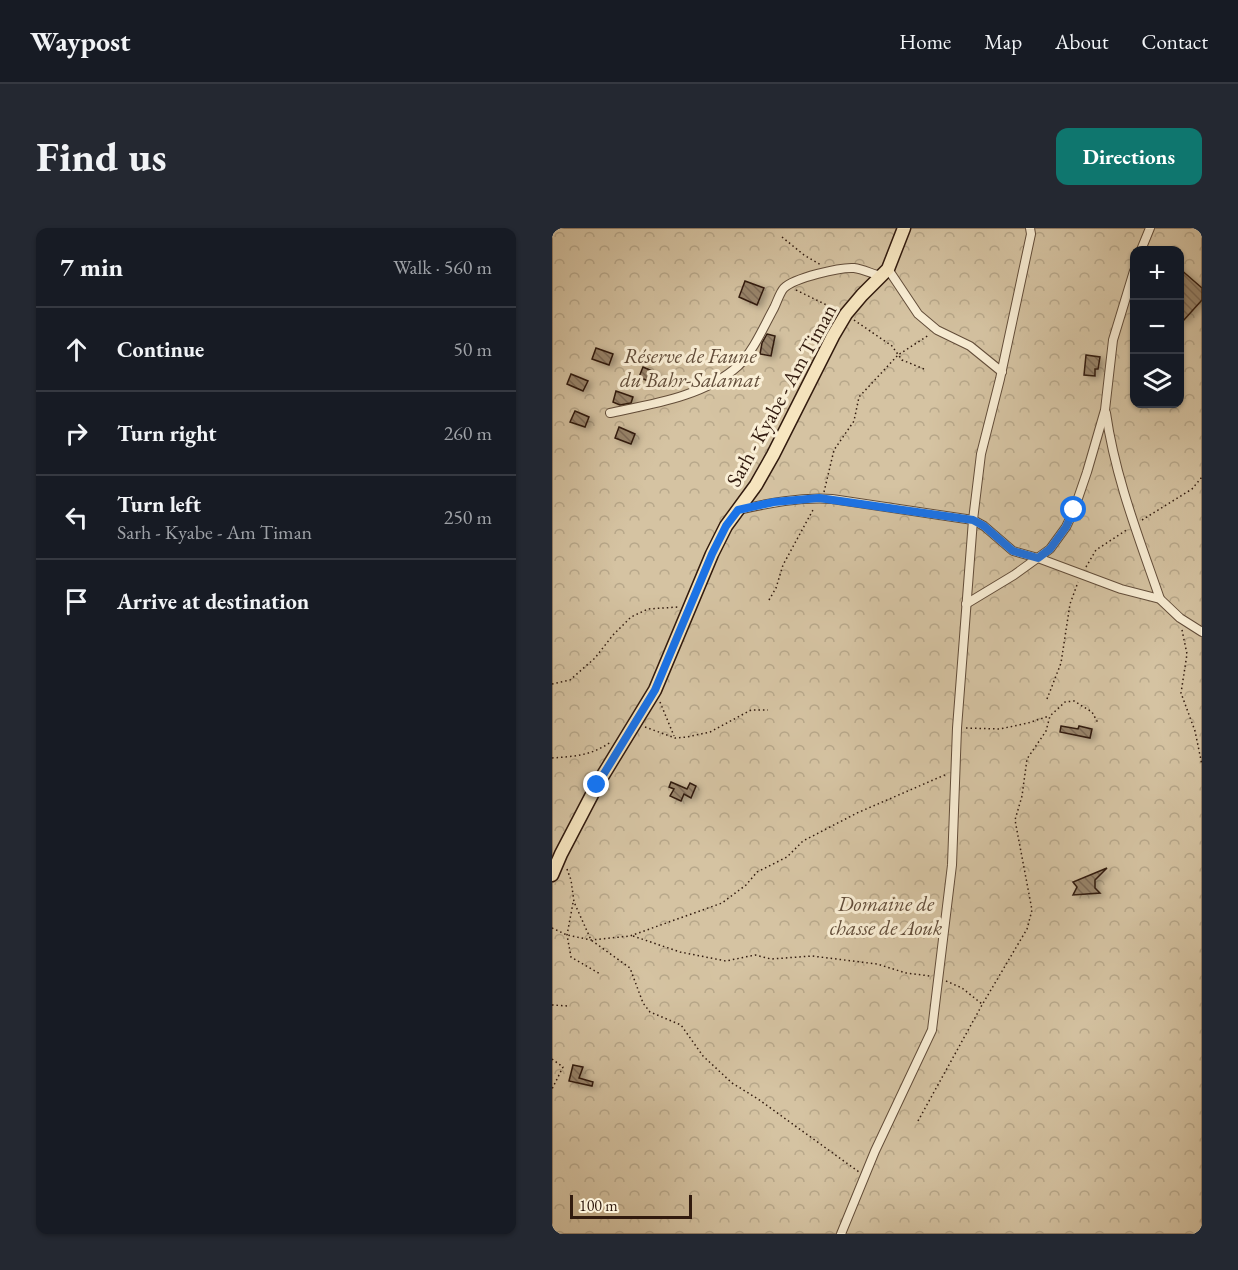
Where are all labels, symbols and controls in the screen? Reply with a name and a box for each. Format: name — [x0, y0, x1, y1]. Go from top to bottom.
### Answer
text: Waypost — [30, 23, 131, 59]
text: Home — [899, 28, 951, 55]
text: Map — [984, 28, 1022, 55]
text: About — [1055, 28, 1108, 55]
text: Contact — [1141, 28, 1208, 55]
button: Directions — [1056, 128, 1202, 185]
text: Find us — [36, 129, 167, 184]
map controls — [1130, 246, 1184, 408]
button: + — [1130, 246, 1184, 300]
text: 7 min — [60, 250, 123, 284]
text: Walk · 560 m — [393, 254, 492, 280]
street label: Sarh - Kyabe - Am Timan — [720, 299, 842, 491]
button: − — [1130, 300, 1184, 354]
icon: ahead — [60, 333, 93, 366]
text: Continue — [117, 335, 204, 364]
text: 50 m — [453, 336, 492, 362]
park label: Réserve de Faune du Bahr-Salamat — [620, 342, 761, 393]
button: layers — [1130, 354, 1184, 408]
icon: right — [60, 417, 93, 450]
text: Turn right — [117, 419, 216, 448]
text: 260 m — [444, 420, 492, 446]
text: Turn left — [117, 490, 201, 519]
route start — [1060, 496, 1086, 522]
icon: left — [60, 501, 93, 534]
text: 250 m — [444, 504, 492, 530]
text: Sarh - Kyabe - Am Timan — [117, 519, 312, 545]
icon: arrive — [60, 585, 93, 618]
text: Arrive at destination — [117, 587, 309, 616]
route end — [583, 771, 609, 797]
park label: Domaine de chasse de Aouk — [830, 890, 943, 941]
scale bar — [570, 1192, 692, 1220]
text: 100 m — [579, 1195, 618, 1216]

